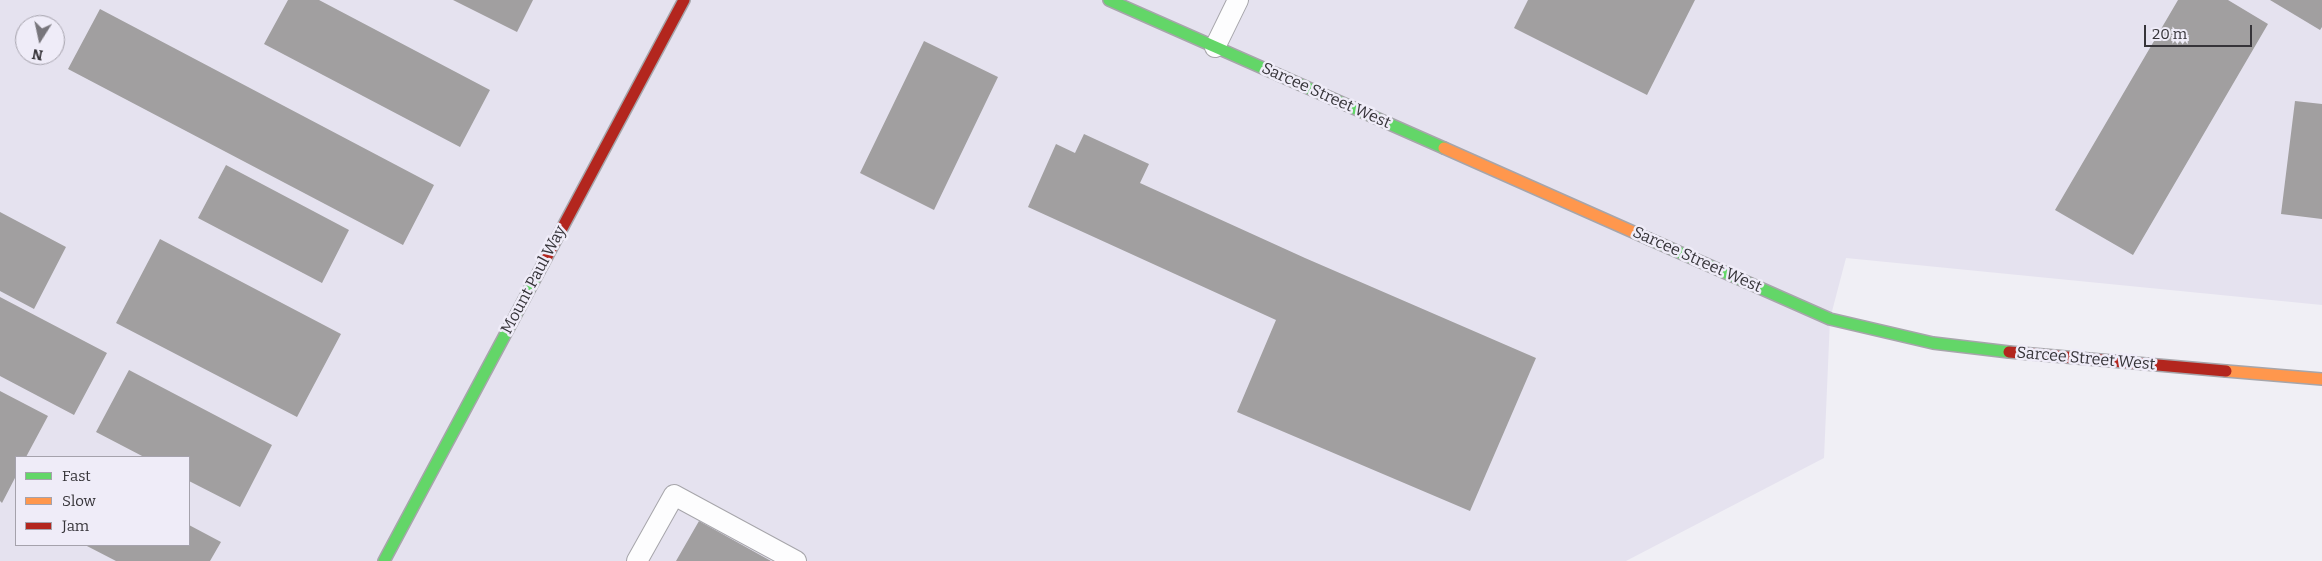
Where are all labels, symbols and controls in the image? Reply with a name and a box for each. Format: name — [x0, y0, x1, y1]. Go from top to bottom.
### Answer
north arrow — [15, 15, 65, 65]
scale bar — [2147, 15, 2254, 47]
text: 20 m — [2152, 25, 2187, 43]
text: N — [31, 45, 44, 64]
street label: Sarcee Street West — [1259, 59, 1393, 133]
street label: Mount Paul Way — [497, 223, 571, 337]
street label: Sarcee Street West — [1630, 223, 1764, 297]
street label: Sarcee Street West — [2016, 343, 2156, 375]
legend — [15, 456, 190, 546]
text: Fast — [62, 467, 91, 485]
text: Slow — [62, 492, 96, 510]
text: Jam — [62, 517, 89, 535]

